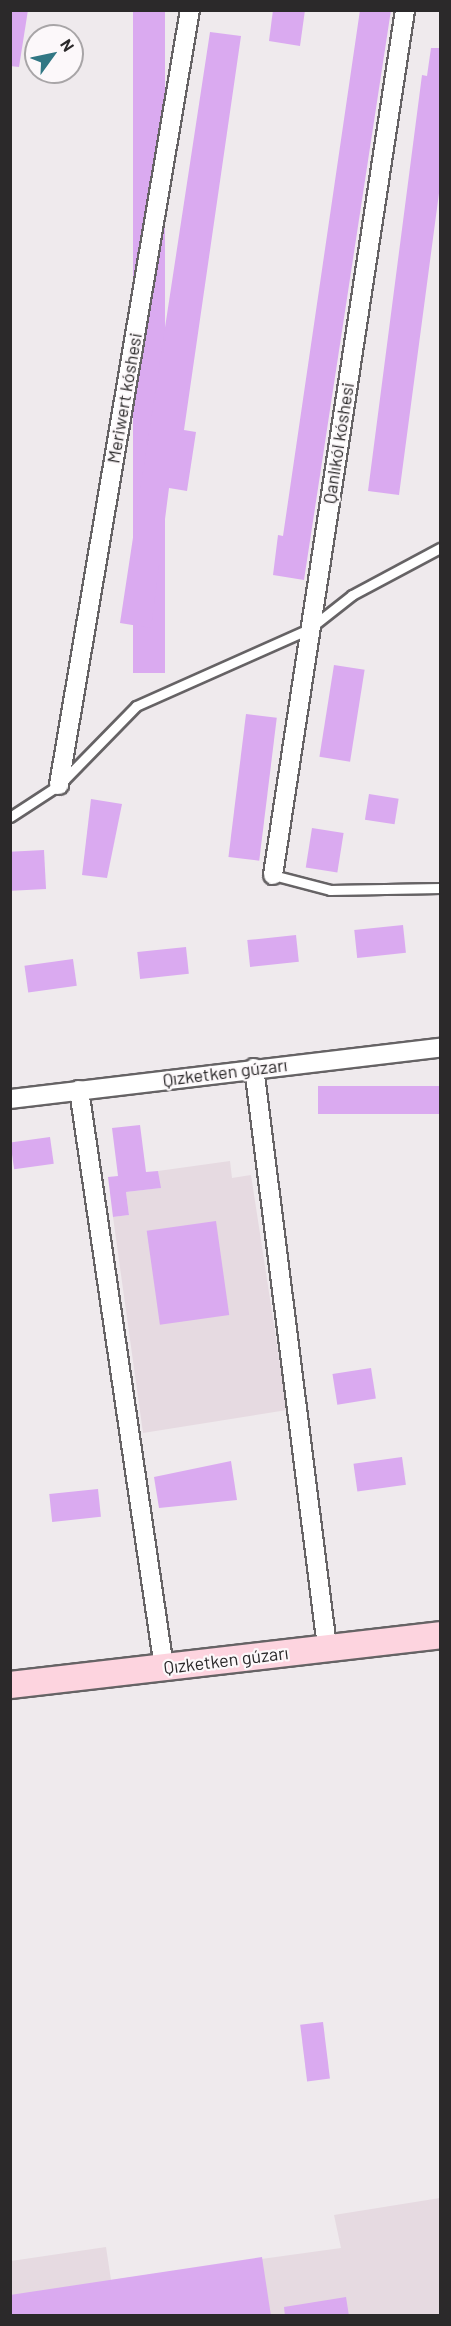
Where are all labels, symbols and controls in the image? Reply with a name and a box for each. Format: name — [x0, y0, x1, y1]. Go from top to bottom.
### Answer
north arrow — [24, 24, 84, 84]
text: N — [57, 35, 79, 55]
street label: Meriwert kóshesi — [102, 331, 146, 465]
street label: Qanlıkól kóshesi — [318, 381, 358, 505]
street label: Qızketken gúzarı — [161, 1054, 289, 1090]
street label: Qızketken gúzarı — [162, 1642, 290, 1678]

